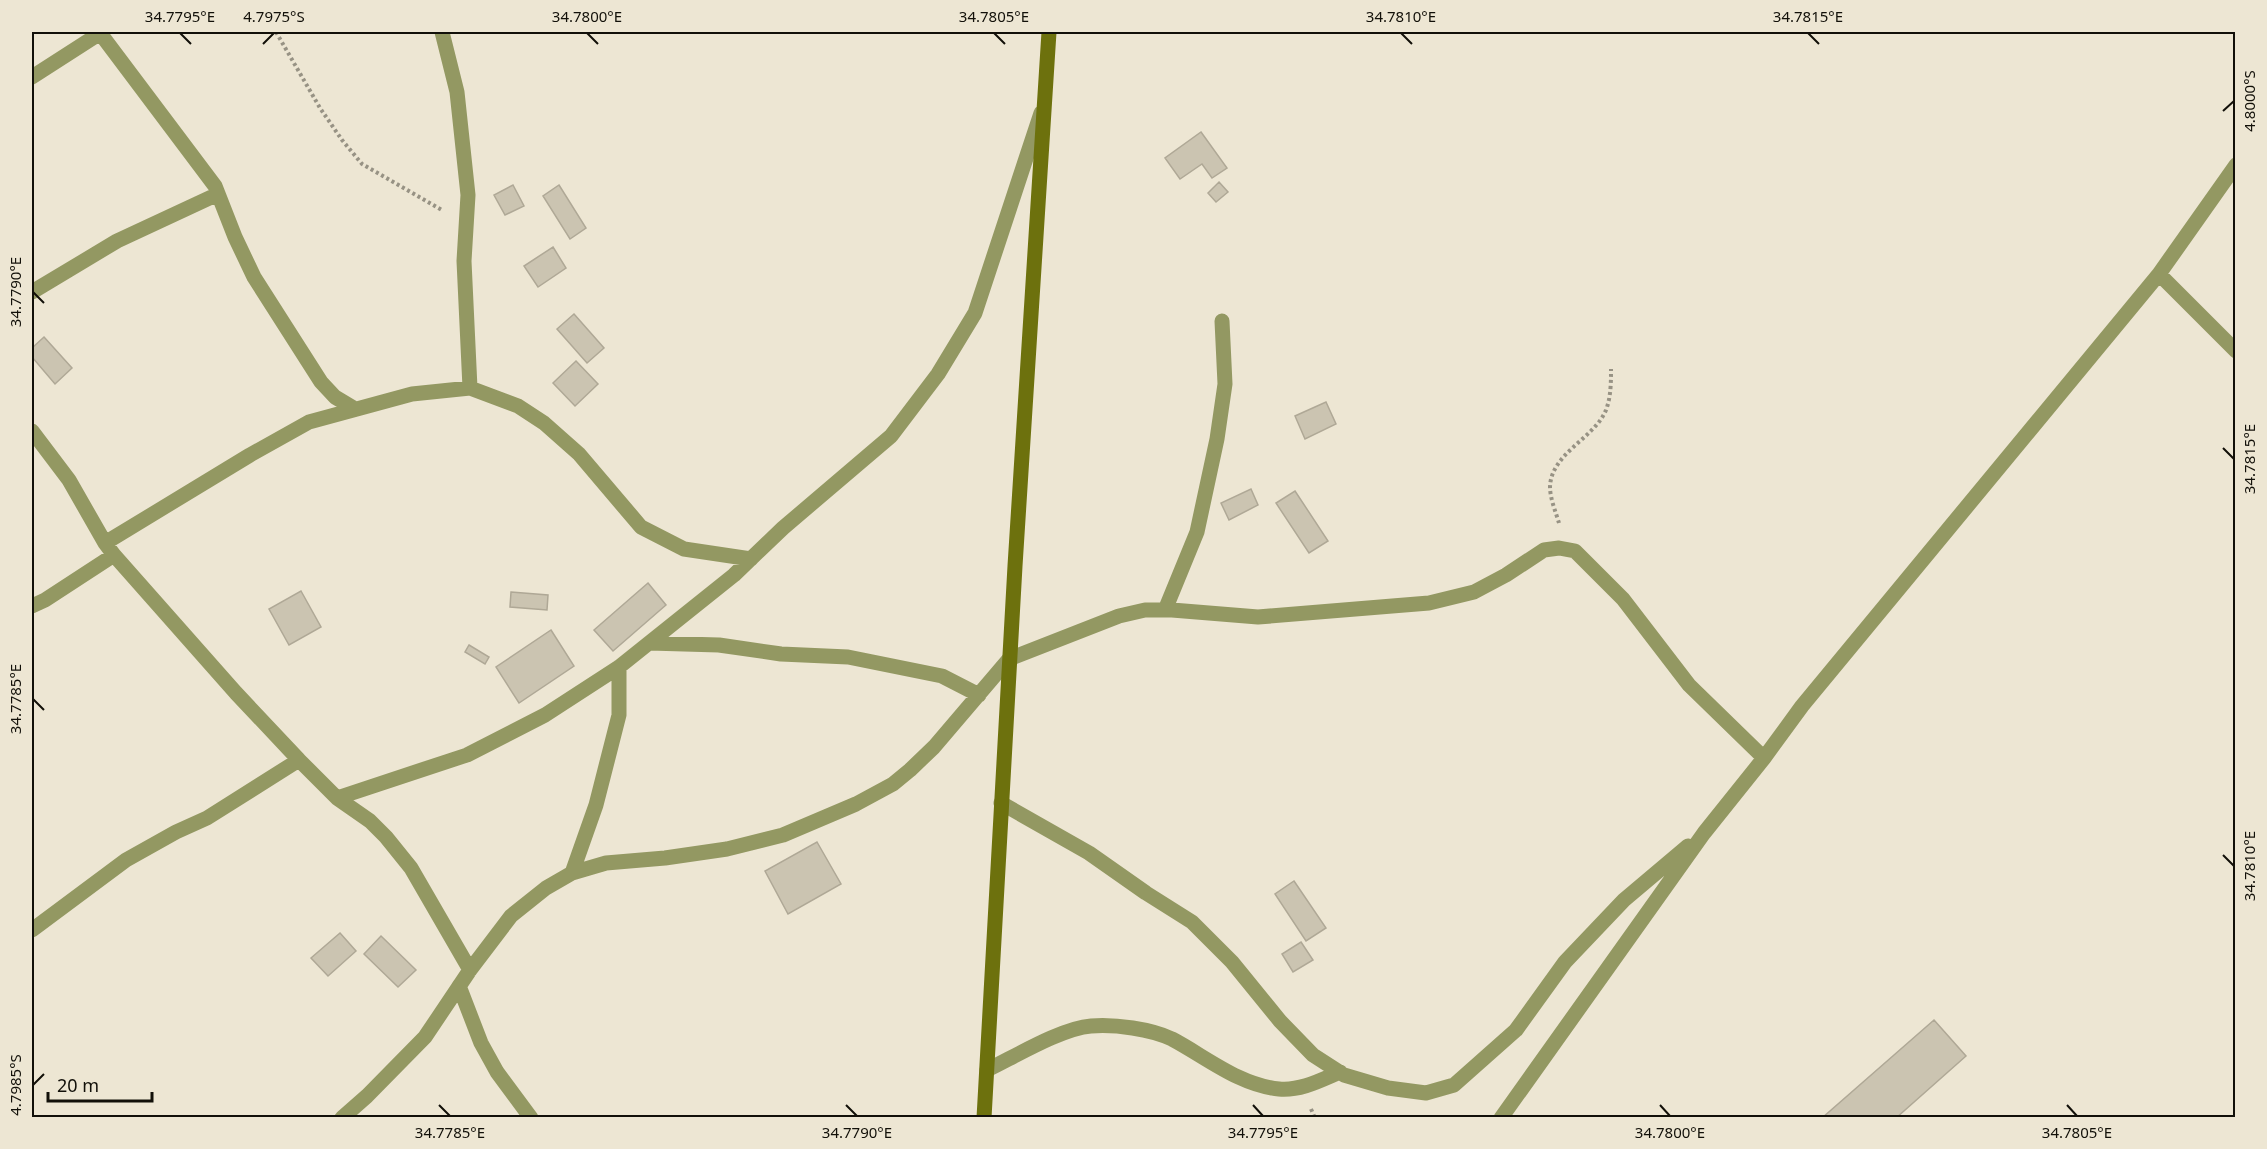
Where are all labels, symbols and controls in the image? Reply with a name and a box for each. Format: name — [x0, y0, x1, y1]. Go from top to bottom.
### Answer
text: 34.7795°E — [145, 6, 215, 26]
text: 4.7975°S — [243, 6, 305, 26]
text: 34.7800°E — [552, 6, 622, 26]
text: 34.7805°E — [959, 6, 1029, 26]
text: 34.7810°E — [1366, 6, 1436, 26]
text: 34.7815°E — [1773, 6, 1843, 26]
text: 4.8000°S — [2239, 70, 2259, 132]
text: 34.7790°E — [5, 257, 25, 327]
text: 34.7815°E — [2239, 424, 2259, 494]
text: 34.7785°E — [5, 664, 25, 734]
text: 34.7810°E — [2239, 831, 2259, 901]
text: 4.7985°S — [5, 1054, 25, 1116]
scale bar — [48, 1065, 152, 1103]
text: 20 m — [57, 1073, 99, 1097]
text: 34.7785°E — [415, 1122, 485, 1142]
text: 34.7790°E — [822, 1122, 892, 1142]
text: 34.7795°E — [1228, 1122, 1298, 1142]
text: 34.7800°E — [1635, 1122, 1705, 1142]
text: 34.7805°E — [2042, 1122, 2112, 1142]

